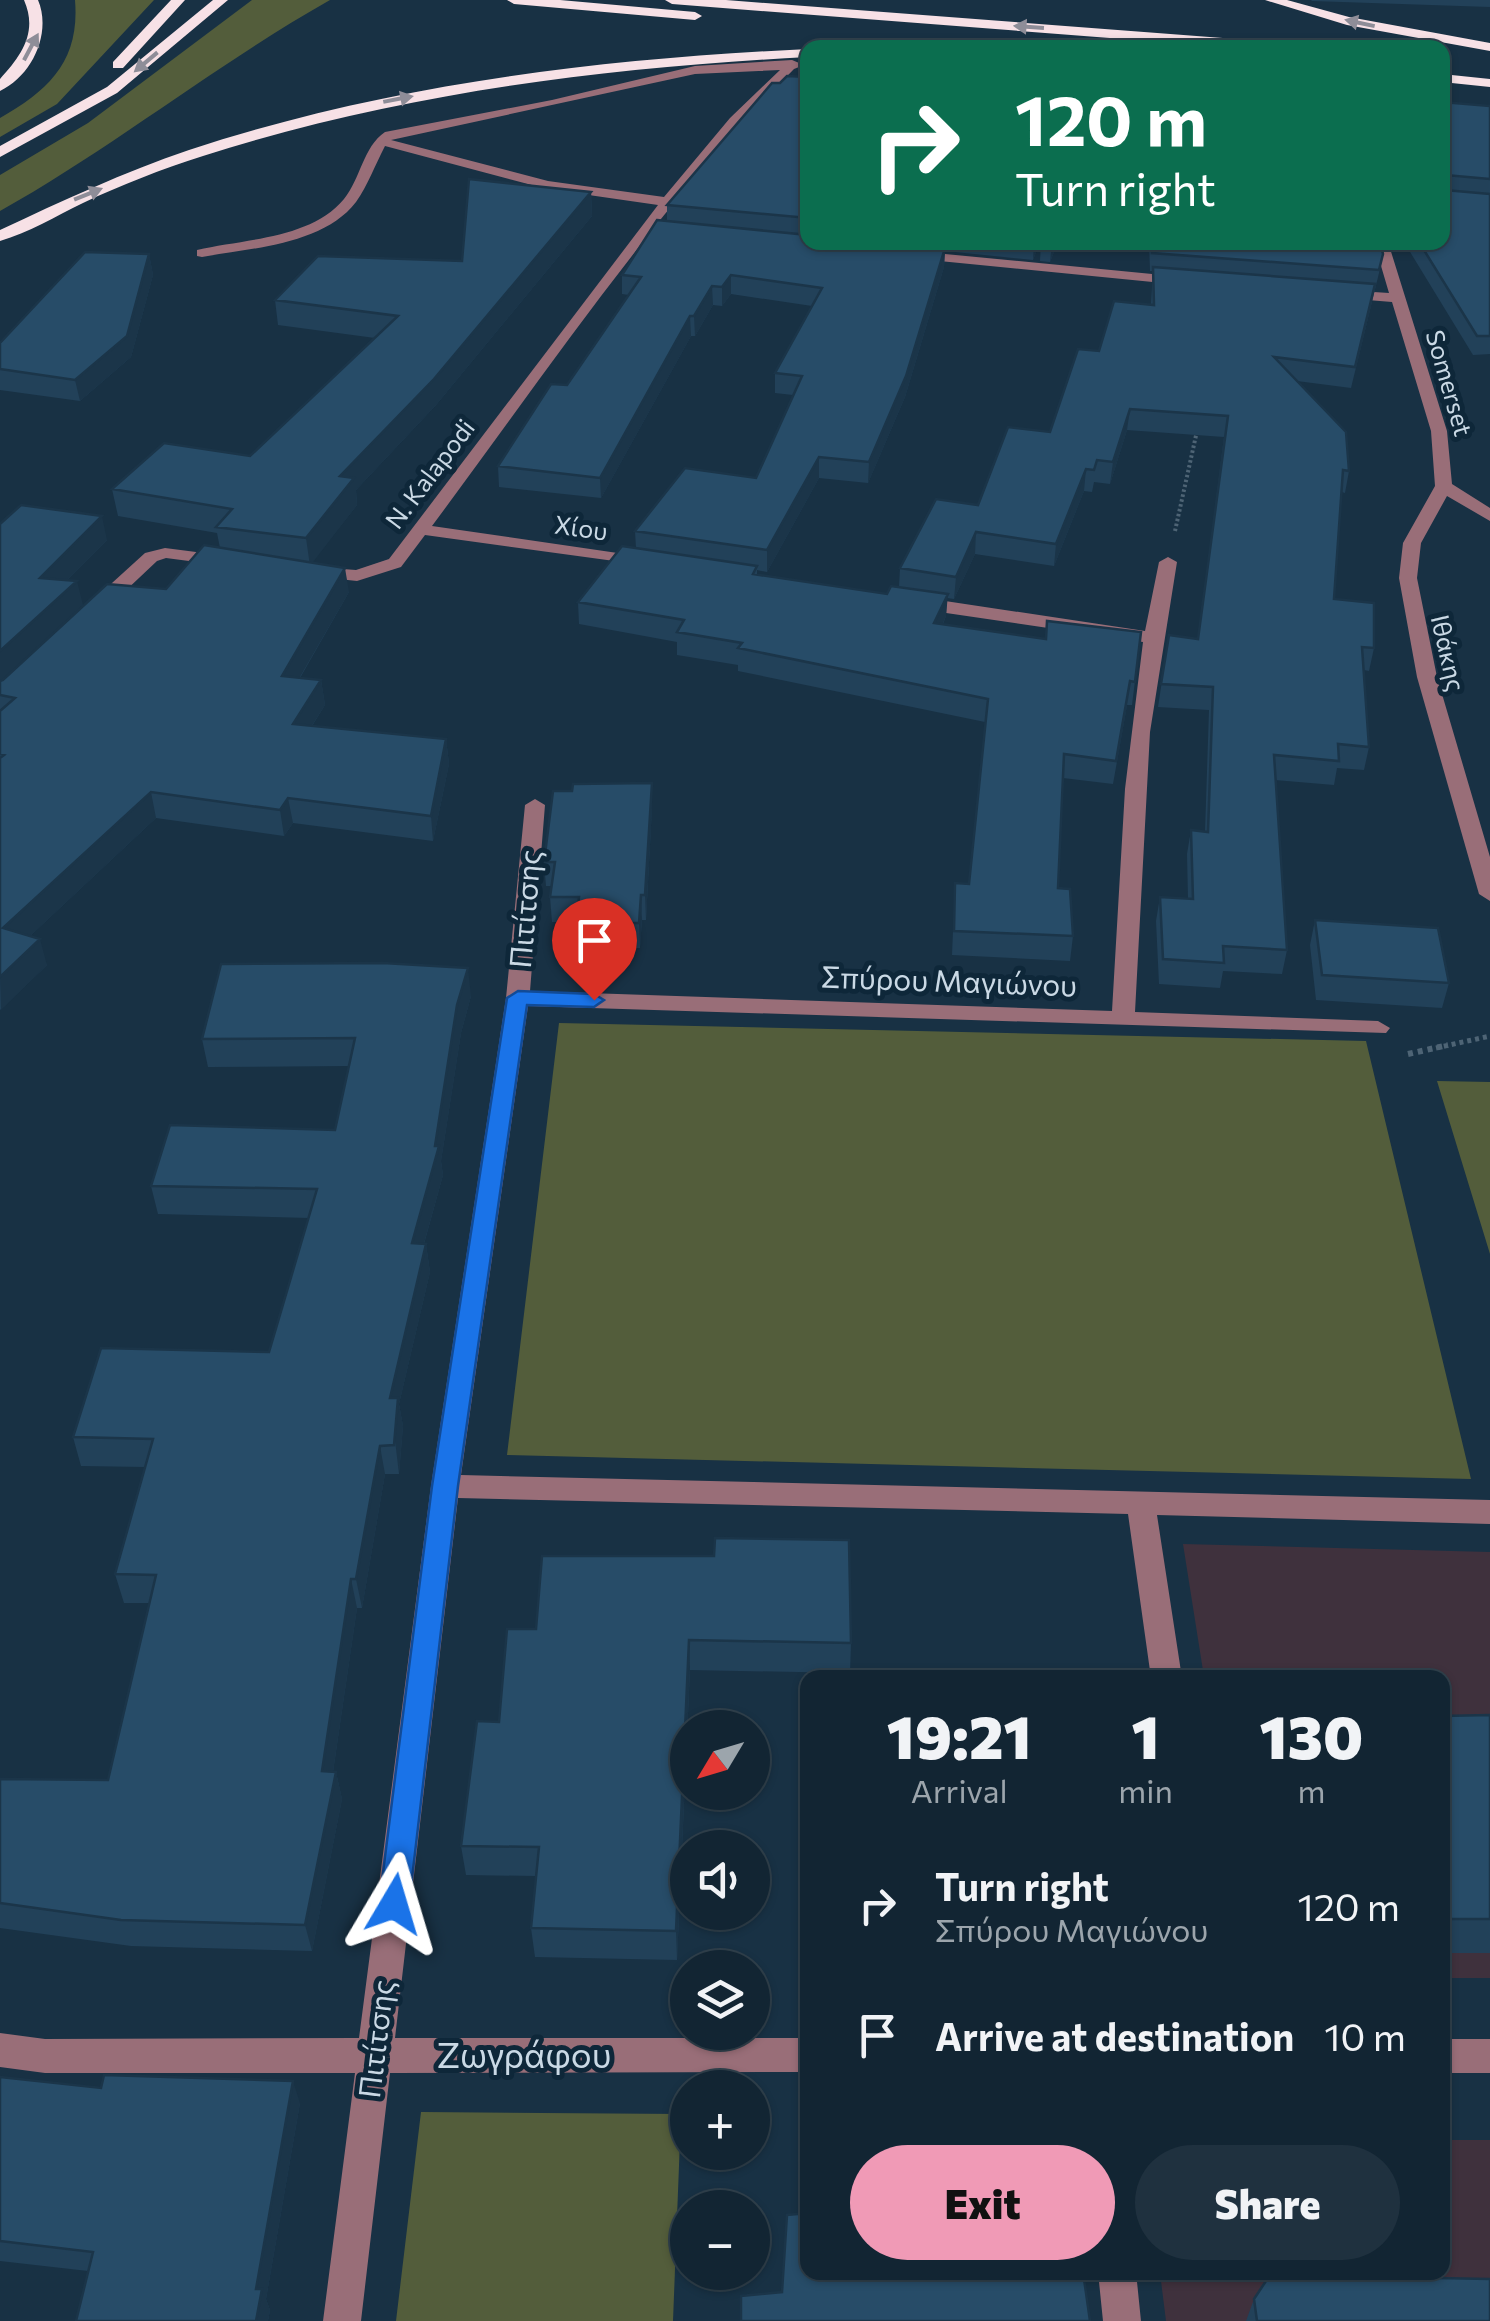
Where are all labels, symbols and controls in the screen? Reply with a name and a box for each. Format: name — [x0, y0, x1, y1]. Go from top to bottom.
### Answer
one-way arrow — [1344, 15, 1375, 31]
one-way arrow — [1013, 19, 1045, 35]
one-way arrow — [22, 33, 39, 62]
one-way arrow — [133, 51, 158, 72]
text: 120 m — [1015, 75, 1207, 160]
icon: right — [850, 80, 980, 210]
one-way arrow — [383, 91, 414, 106]
text: Turn right — [1015, 160, 1216, 215]
one-way arrow — [73, 186, 103, 201]
street label: Somerset — [1421, 326, 1479, 439]
street label: N. Kalapodi — [378, 413, 480, 534]
street label: Χίου — [553, 508, 610, 546]
street label: Ιθάκης — [1426, 612, 1472, 694]
street label: Πιτίτσης — [500, 848, 547, 970]
pin — [552, 898, 637, 1001]
icon: arrive — [567, 913, 622, 968]
street label: Σπύρου Μαγιώνου — [820, 957, 1078, 1002]
text: 19:21 — [887, 1698, 1032, 1771]
text: 1 — [1132, 1698, 1160, 1771]
text: 130 — [1260, 1698, 1363, 1771]
north arrow — [670, 1710, 770, 1810]
map controls — [670, 1710, 770, 2290]
text: Arrival — [911, 1770, 1008, 1810]
text: min — [1118, 1770, 1173, 1810]
text: m — [1297, 1770, 1325, 1810]
button: sound — [670, 1830, 770, 1930]
position arrow — [342, 1852, 446, 1956]
text: Turn right — [935, 1862, 1109, 1909]
icon: right — [850, 1878, 905, 1933]
text: 120 m — [1298, 1882, 1400, 1929]
text: Σπύρου Μαγιώνου — [935, 1909, 1208, 1949]
button: layers — [670, 1950, 770, 2050]
street label: Πιτίτσης — [349, 1977, 400, 2100]
icon: arrive — [850, 2008, 905, 2063]
text: Arrive at destination — [935, 2012, 1294, 2059]
text: 10 m — [1324, 2012, 1406, 2059]
street label: Ζωγράφου — [437, 2032, 611, 2075]
button: + — [670, 2070, 770, 2170]
button: Exit — [850, 2145, 1115, 2260]
button: Share — [1135, 2145, 1400, 2260]
button: − — [670, 2190, 770, 2290]

